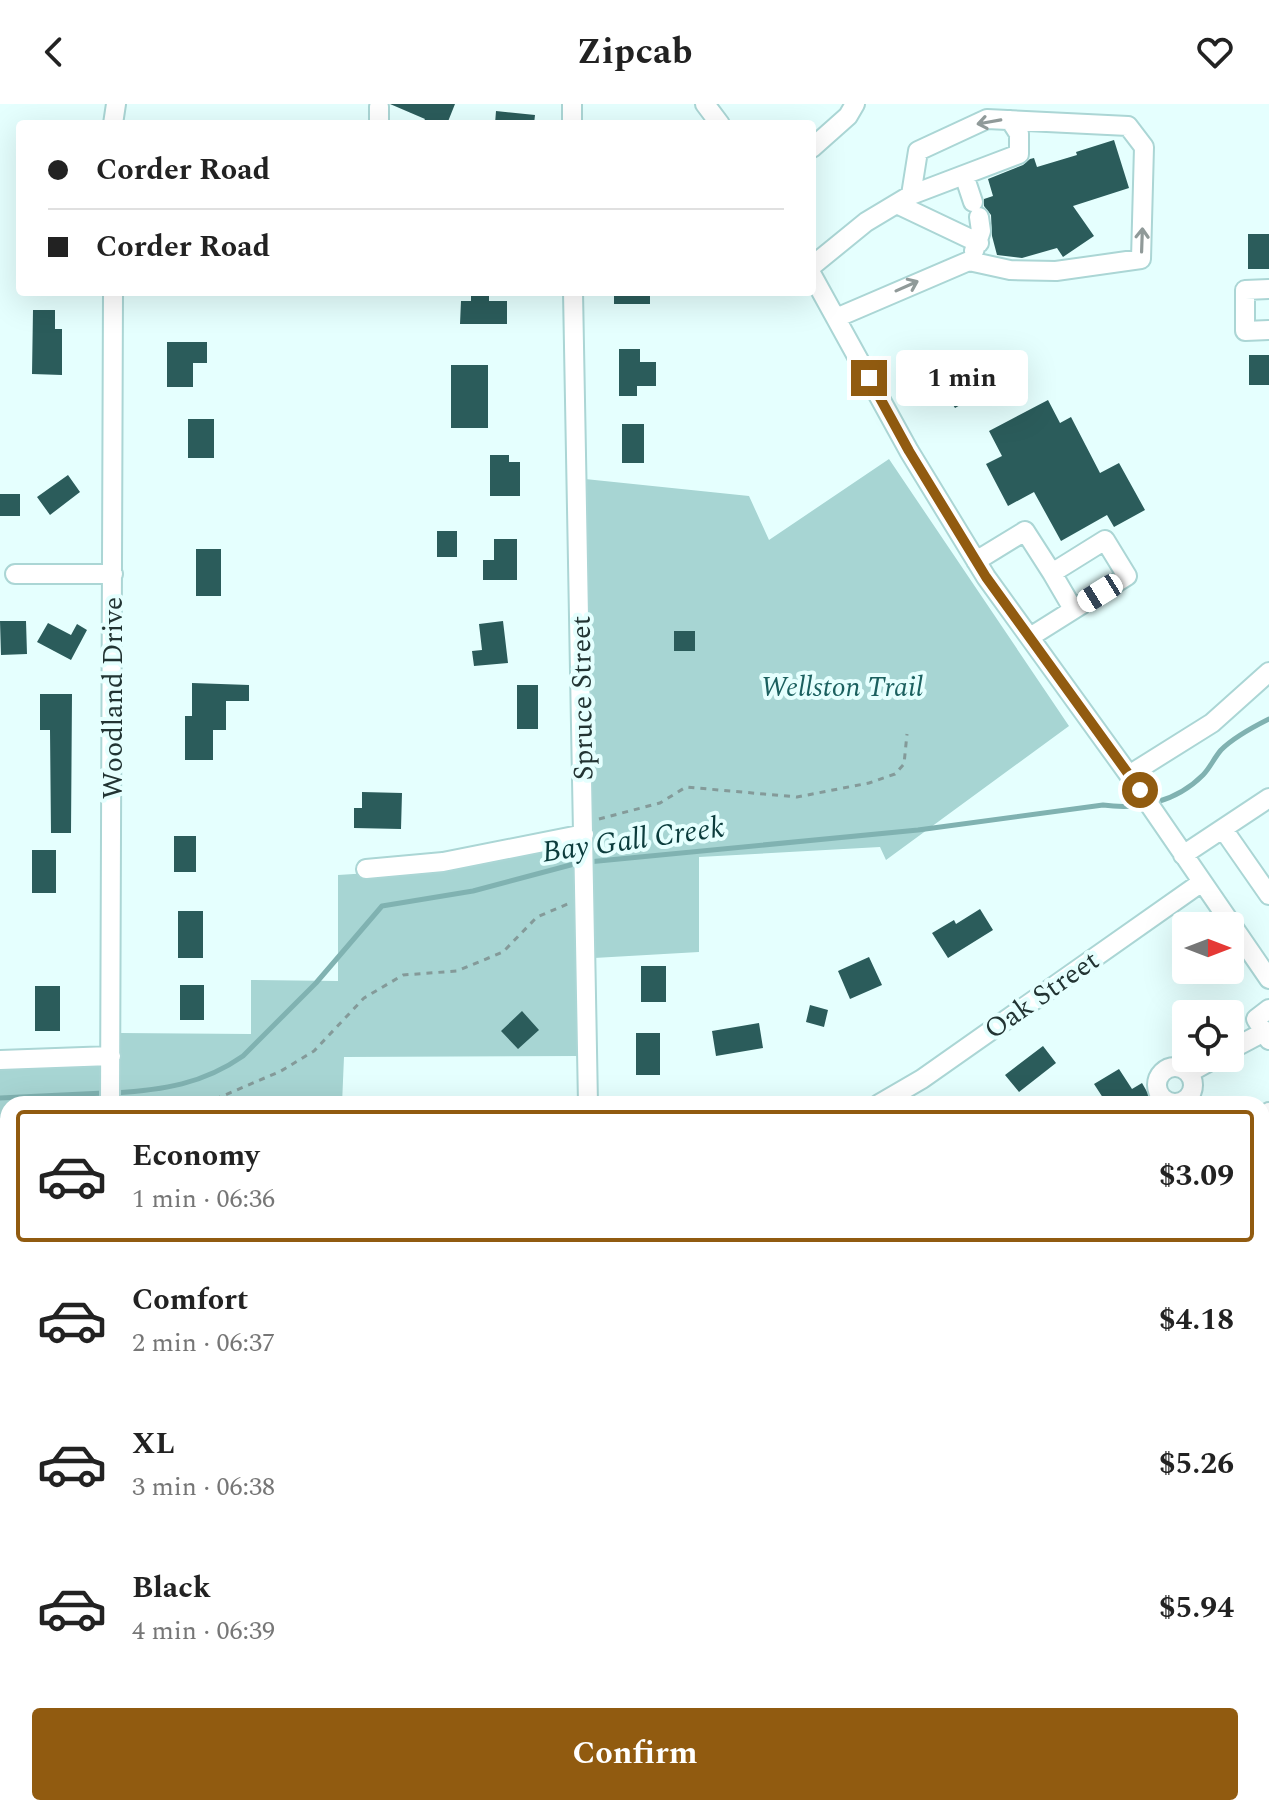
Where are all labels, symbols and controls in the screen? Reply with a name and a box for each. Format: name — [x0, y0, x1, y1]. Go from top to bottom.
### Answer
text: Zipcab — [577, 25, 692, 80]
icon: back — [32, 30, 76, 74]
icon: heart — [1193, 30, 1237, 74]
one-way arrow — [976, 116, 1002, 131]
text: Corder Road — [96, 147, 270, 193]
text: Corder Road — [96, 224, 270, 270]
one-way arrow — [1134, 227, 1149, 254]
one-way arrow — [894, 277, 919, 292]
callout: 1 min — [897, 350, 1029, 406]
text: 1 min — [927, 358, 997, 398]
route end — [851, 360, 887, 396]
car — [1073, 570, 1127, 616]
street label: Woodland Drive — [92, 597, 135, 799]
street label: Spruce Street — [560, 615, 605, 781]
park label: Wellston Trail — [761, 666, 923, 709]
route start — [1122, 772, 1158, 808]
water label: Bay Gall Creek — [539, 804, 727, 876]
north arrow — [1172, 912, 1244, 984]
map controls — [1172, 912, 1244, 1072]
street label: Oak Street — [975, 940, 1108, 1051]
button: locate — [1172, 1000, 1244, 1072]
text: Economy — [132, 1133, 259, 1179]
icon: car — [36, 1140, 108, 1212]
text: $3.09 — [1159, 1153, 1234, 1199]
text: 1 min · 06:36 — [132, 1179, 275, 1219]
text: Comfort — [132, 1277, 248, 1323]
icon: car — [36, 1284, 108, 1356]
text: $4.18 — [1159, 1297, 1234, 1343]
text: 2 min · 06:37 — [132, 1323, 275, 1363]
text: XL — [132, 1421, 175, 1467]
icon: car — [36, 1428, 108, 1500]
text: $5.26 — [1159, 1441, 1234, 1487]
text: 3 min · 06:38 — [132, 1467, 275, 1507]
text: Black — [132, 1565, 211, 1611]
icon: car — [36, 1572, 108, 1644]
text: $5.94 — [1159, 1585, 1234, 1631]
text: 4 min · 06:39 — [132, 1611, 275, 1651]
button: Confirm — [32, 1708, 1238, 1800]

